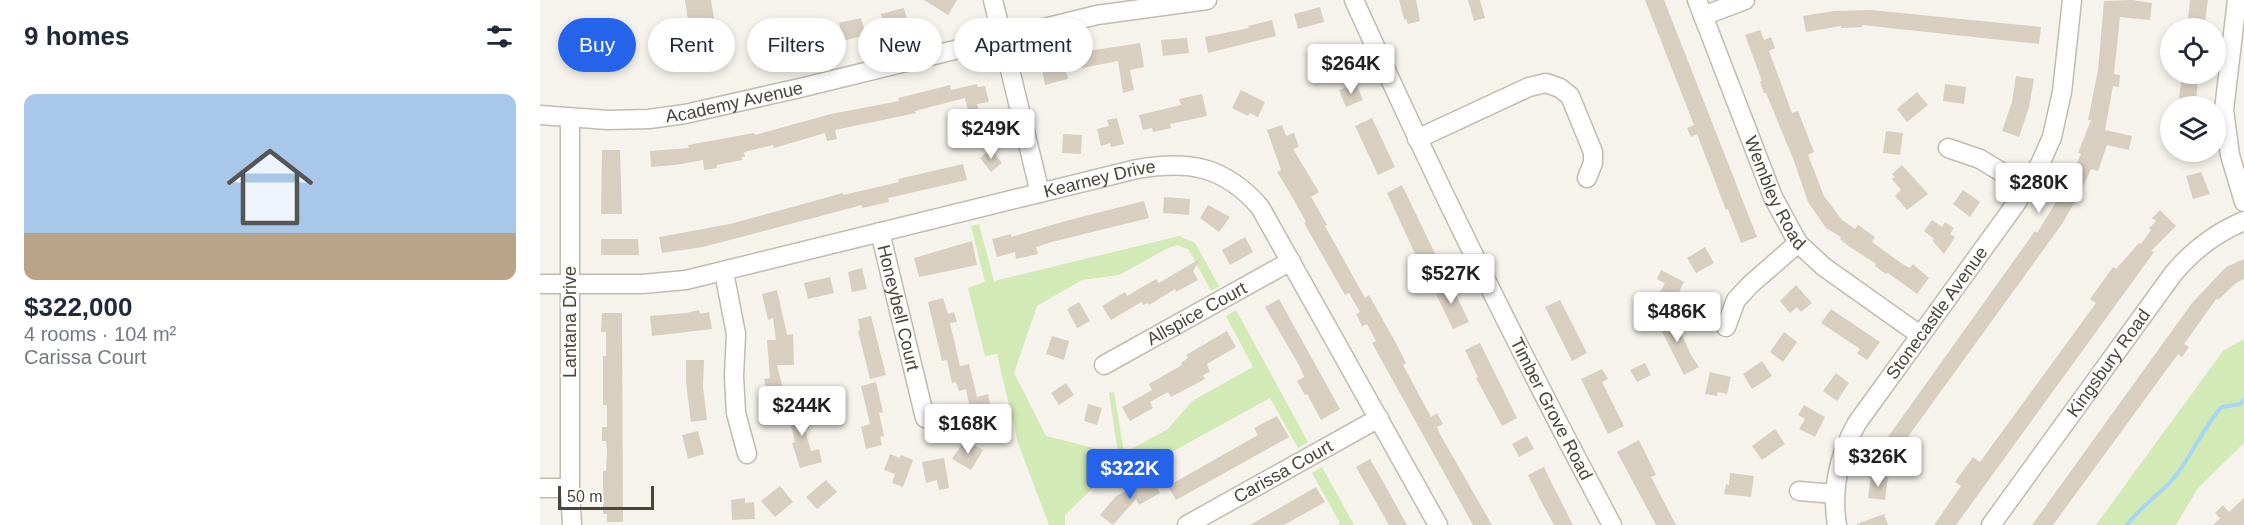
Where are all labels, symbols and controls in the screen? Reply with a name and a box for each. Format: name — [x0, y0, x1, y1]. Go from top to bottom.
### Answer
chip: Buy — [558, 18, 636, 72]
chip: Rent — [648, 18, 735, 72]
chip: Filters — [747, 18, 846, 72]
chip: New — [858, 18, 942, 72]
chip: Apartment — [954, 18, 1093, 72]
map controls — [2160, 18, 2226, 162]
button: locate — [2160, 18, 2226, 84]
icon: filters — [483, 20, 516, 53]
text: 9 homes — [24, 21, 130, 51]
pin: $264K — [1309, 44, 1393, 95]
text: $264K — [1322, 52, 1380, 74]
street label: Academy Avenue — [664, 78, 805, 127]
button: layers — [2160, 96, 2226, 162]
pin: $249K — [949, 109, 1033, 160]
text: $249K — [962, 117, 1020, 139]
icon: home — [216, 133, 324, 241]
street label: Wembley Road — [1740, 133, 1809, 254]
street label: Kearney Drive — [1042, 156, 1157, 202]
pin: $280K — [1997, 163, 2081, 214]
text: $280K — [2010, 171, 2068, 193]
street label: Honeybell Court — [873, 243, 923, 373]
street label: Stonecastle Avenue — [1882, 243, 1992, 383]
pin: $527K — [1409, 254, 1493, 305]
text: $527K — [1422, 262, 1480, 284]
street label: Lantana Drive — [560, 266, 580, 378]
street label: Allspice Court — [1143, 278, 1250, 349]
text: $322,000 — [24, 292, 132, 322]
pin: $486K — [1635, 292, 1719, 343]
text: $486K — [1648, 300, 1706, 322]
street label: Kingsbury Road — [2063, 305, 2154, 421]
text: 4 rooms · 104 m² — [24, 323, 176, 345]
street label: Timber Grove Road — [1506, 334, 1596, 483]
text: Carissa Court — [24, 346, 146, 368]
pin: $244K — [760, 386, 844, 437]
text: $244K — [773, 394, 831, 416]
pin: $168K — [926, 404, 1010, 455]
text: $168K — [939, 412, 997, 434]
street label: Carissa Court — [1230, 436, 1336, 507]
pin: $326K — [1836, 437, 1920, 488]
text: $326K — [1849, 445, 1907, 467]
pin: $322K — [1088, 449, 1172, 500]
text: $322K — [1101, 457, 1159, 479]
scale bar — [558, 483, 654, 510]
text: 50 m — [567, 488, 603, 505]

